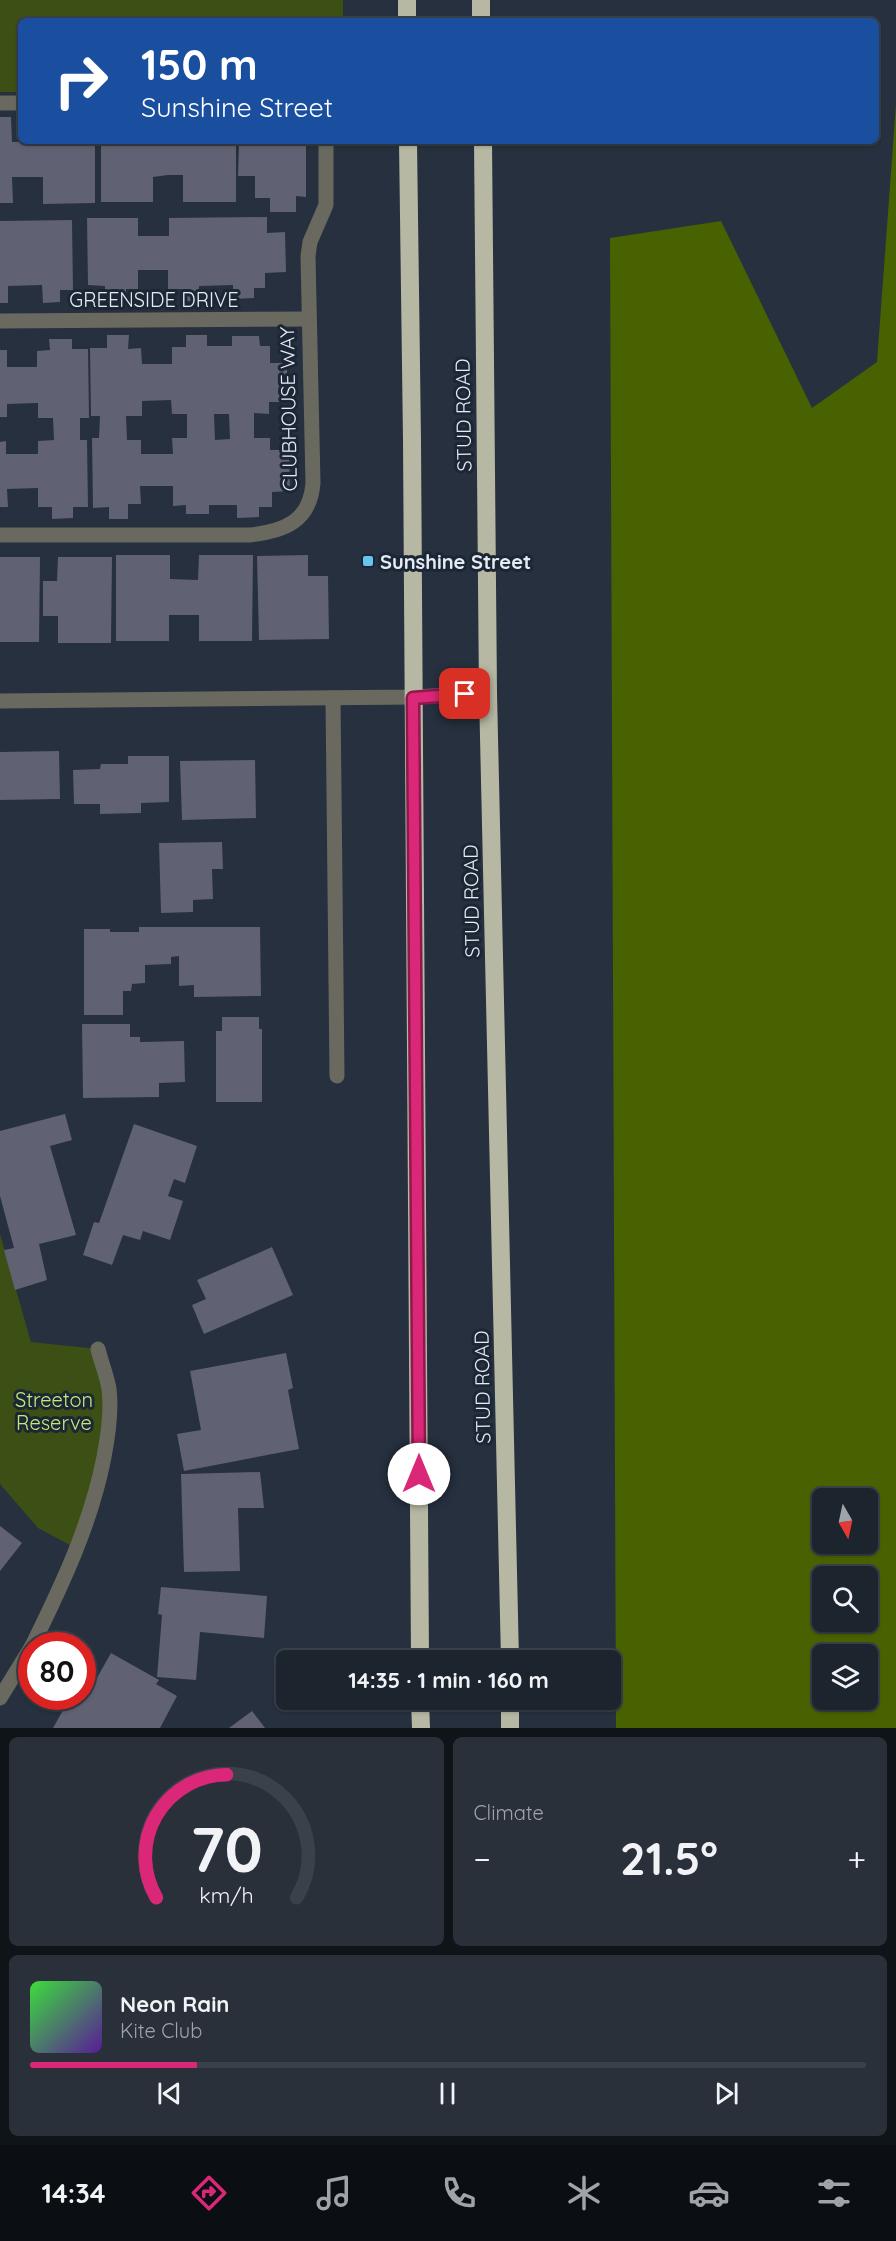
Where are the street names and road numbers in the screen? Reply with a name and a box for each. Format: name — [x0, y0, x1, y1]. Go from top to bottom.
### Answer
street label: GREENSIDE DRIVE — [69, 287, 239, 312]
street label: CLUBHOUSE WAY — [274, 327, 302, 491]
street label: STUD ROAD — [450, 358, 476, 472]
street label: STUD ROAD — [458, 844, 484, 958]
street label: STUD ROAD — [469, 1330, 495, 1444]

